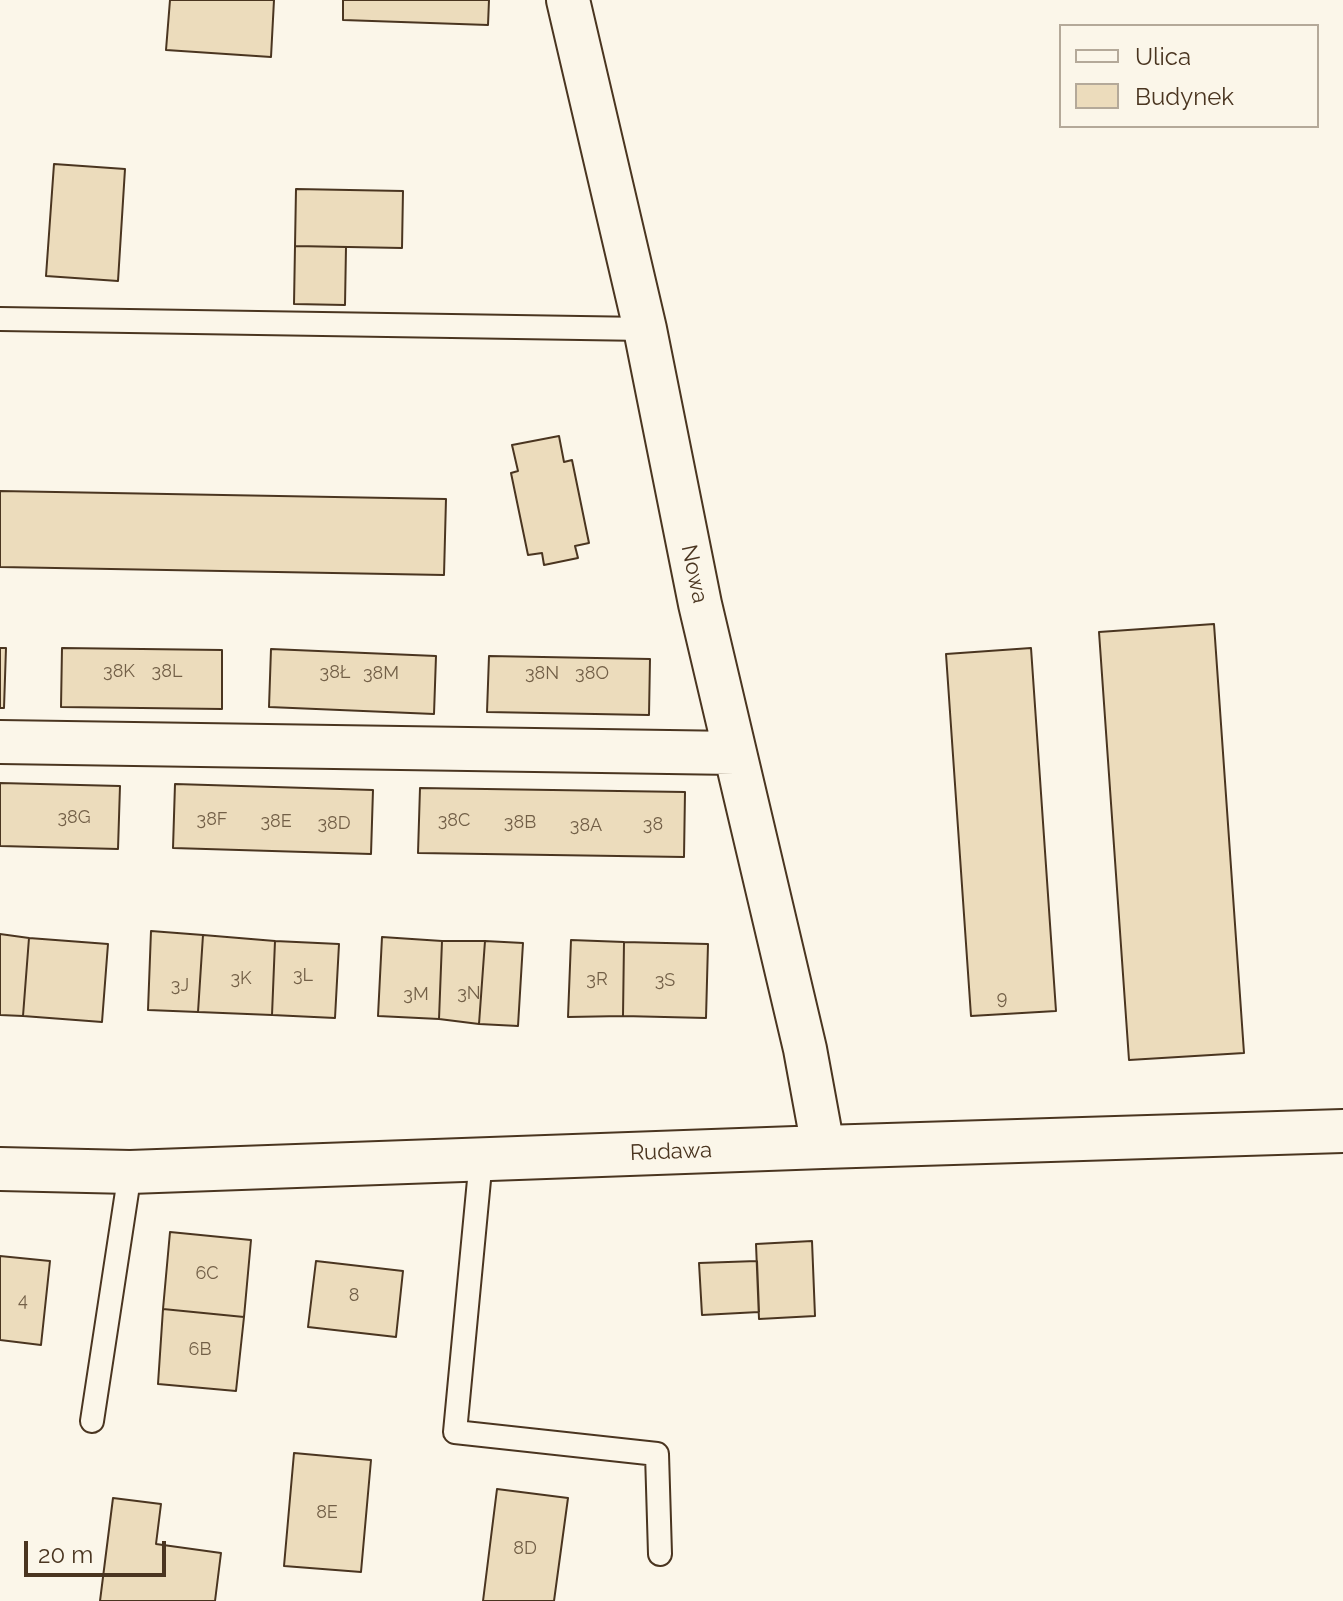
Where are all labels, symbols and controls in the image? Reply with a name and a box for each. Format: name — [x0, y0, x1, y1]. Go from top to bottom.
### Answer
legend — [1059, 24, 1319, 128]
text: Ulica — [1135, 42, 1191, 71]
text: Budynek — [1135, 82, 1234, 111]
street label: Nowa — [675, 542, 713, 606]
house number: 38K — [103, 661, 135, 683]
house number: 38L — [152, 661, 182, 683]
house number: 38Ł — [320, 662, 350, 684]
house number: 38M — [363, 663, 399, 685]
house number: 38N — [525, 663, 559, 685]
house number: 38O — [575, 663, 609, 685]
house number: 38G — [57, 807, 91, 829]
house number: 38F — [197, 809, 227, 831]
house number: 38C — [438, 810, 470, 832]
house number: 38E — [260, 811, 292, 833]
house number: 38B — [504, 812, 536, 834]
house number: 38D — [317, 813, 351, 835]
house number: 38 — [643, 814, 663, 836]
house number: 38A — [570, 815, 602, 837]
house number: 3L — [293, 965, 313, 987]
house number: 3K — [230, 968, 252, 990]
house number: 3R — [586, 969, 608, 991]
house number: 3S — [655, 970, 675, 992]
house number: 3J — [171, 975, 189, 997]
house number: 3N — [457, 983, 481, 1005]
house number: 3M — [403, 984, 429, 1006]
house number: 9 — [997, 988, 1007, 1010]
street label: Rudawa — [629, 1137, 713, 1167]
house number: 6C — [195, 1263, 219, 1285]
house number: 8 — [349, 1285, 359, 1307]
house number: 4 — [18, 1290, 28, 1312]
house number: 6B — [189, 1339, 211, 1361]
house number: 8E — [316, 1502, 338, 1524]
scale bar — [28, 1525, 170, 1575]
house number: 8D — [513, 1538, 537, 1560]
text: 20 m — [38, 1540, 93, 1569]

